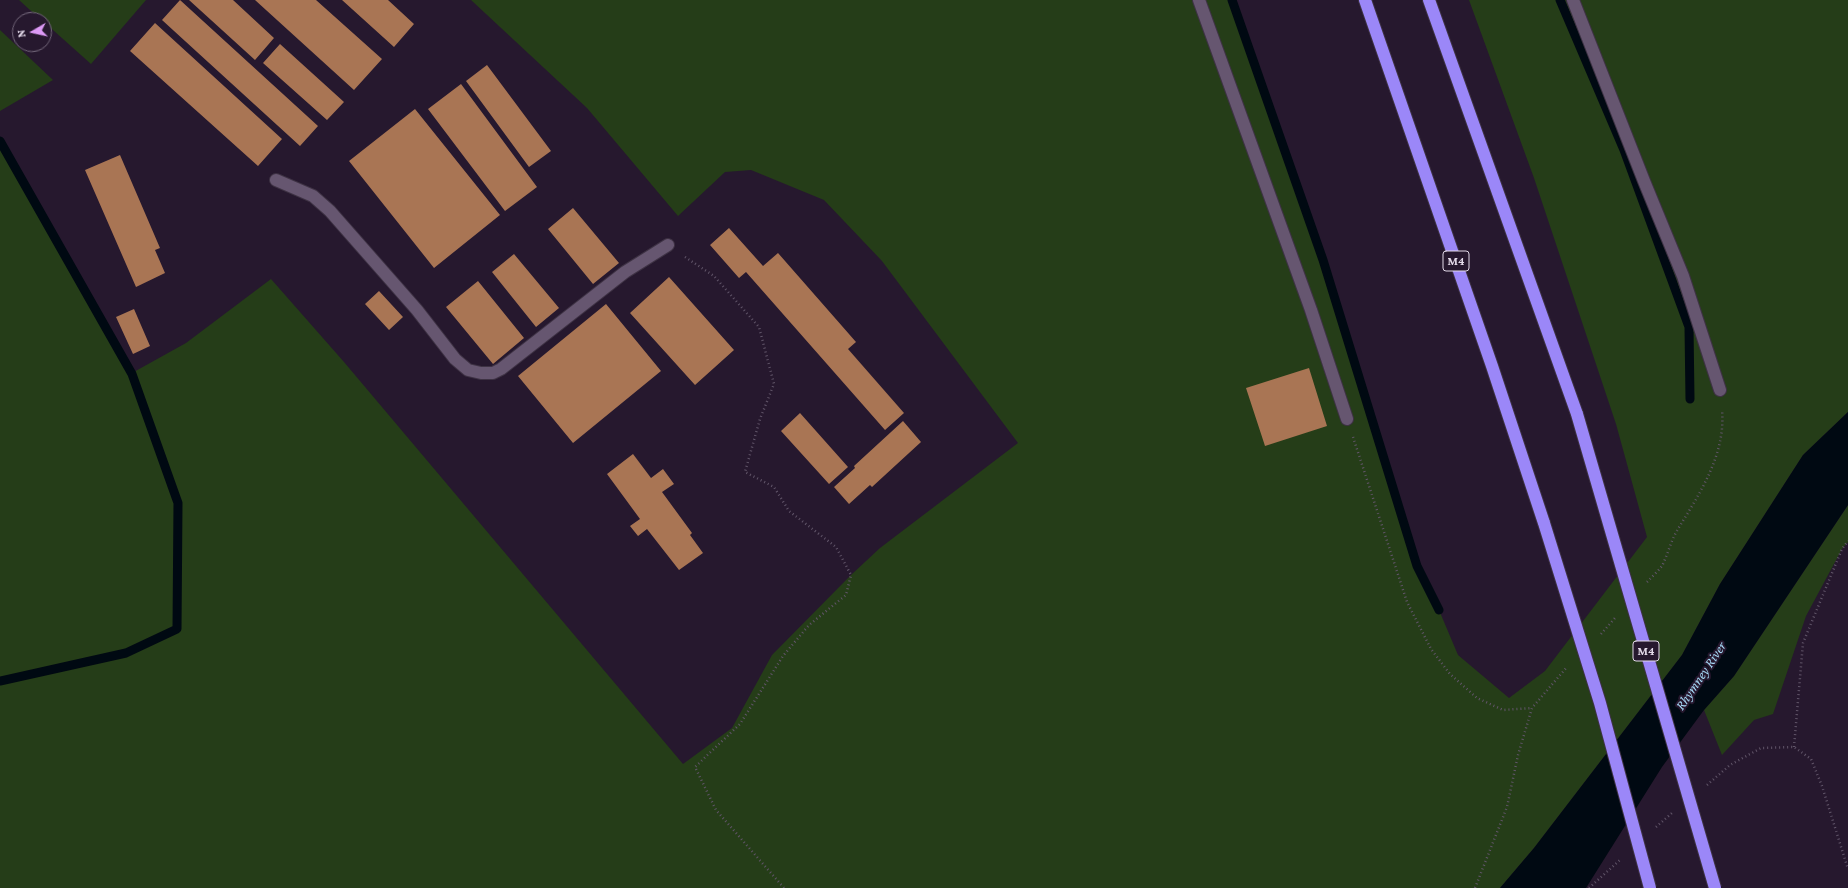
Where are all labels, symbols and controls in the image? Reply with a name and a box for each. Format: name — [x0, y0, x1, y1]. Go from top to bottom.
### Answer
north arrow — [12, 12, 52, 52]
text: N — [15, 29, 28, 38]
road number: M4 — [1443, 251, 1469, 271]
water label: Rhymney River — [1672, 639, 1730, 713]
road number: M4 — [1633, 641, 1659, 661]

